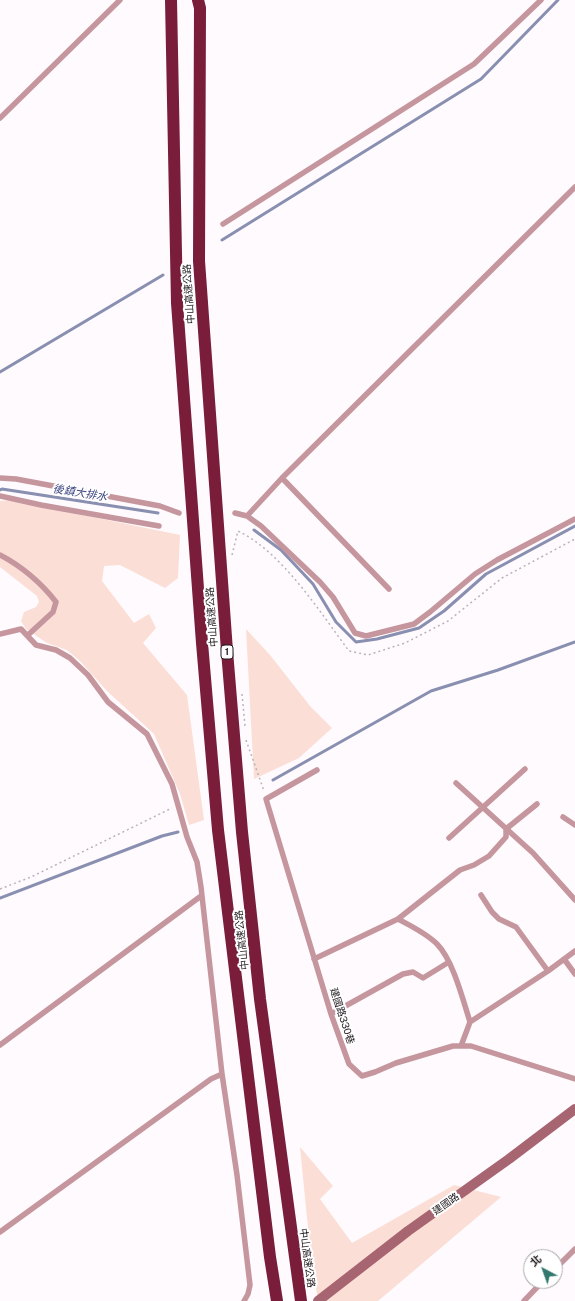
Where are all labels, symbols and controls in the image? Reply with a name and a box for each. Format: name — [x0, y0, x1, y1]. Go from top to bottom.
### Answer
street label: 中山高速公路 — [181, 264, 197, 324]
water label: 後鎮大排水 — [52, 482, 108, 504]
street label: 中山高速公路 — [204, 587, 220, 647]
road number: 1 — [221, 645, 233, 659]
street label: 中山高速公路 — [233, 910, 251, 970]
street label: 建國路330巷 — [327, 986, 357, 1046]
street label: 建國路 — [430, 1190, 462, 1218]
street label: 中山高速公路 — [297, 1227, 317, 1289]
north arrow — [523, 1249, 563, 1289]
text: 北 — [528, 1253, 544, 1269]

